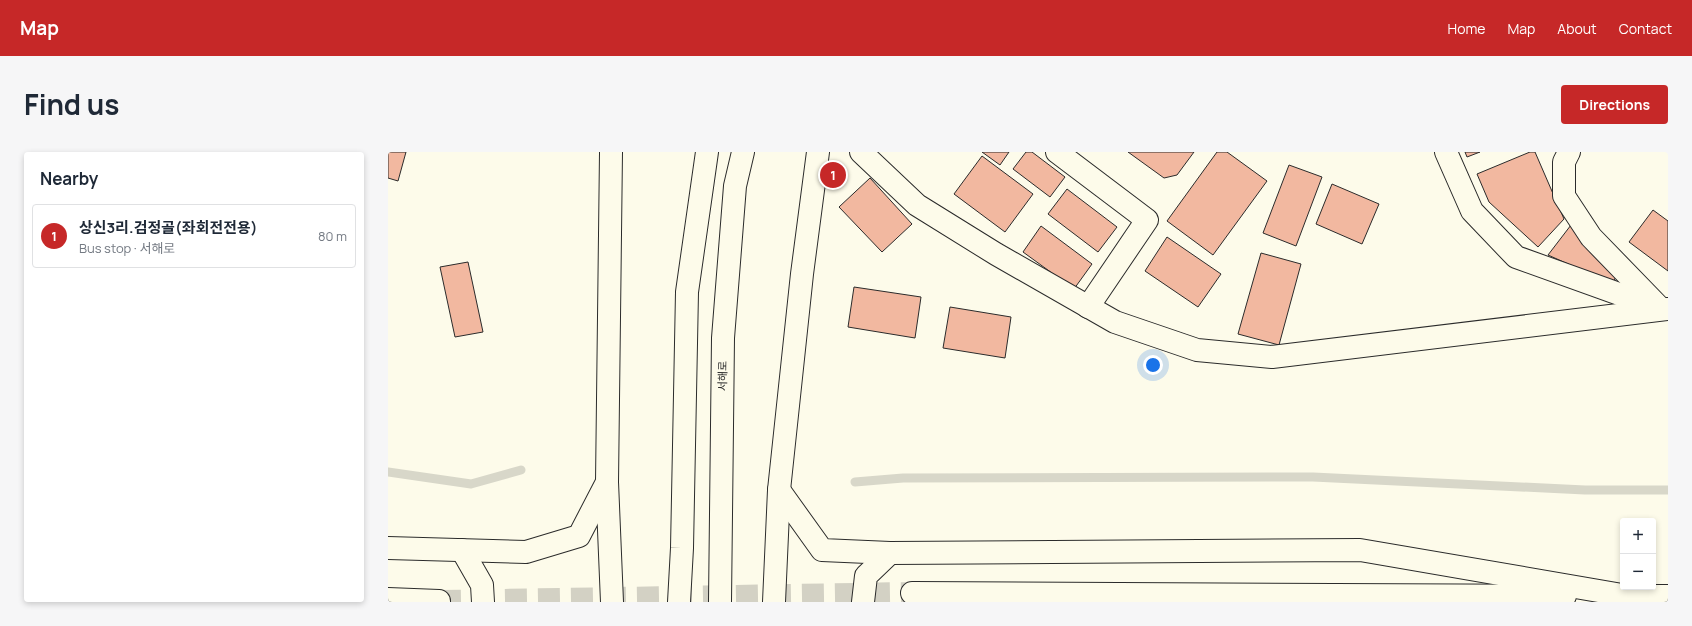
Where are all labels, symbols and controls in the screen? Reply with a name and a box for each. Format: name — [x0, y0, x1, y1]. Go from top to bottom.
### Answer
text: Map — [20, 15, 59, 41]
text: Home — [1448, 19, 1485, 38]
text: Map — [1507, 19, 1535, 38]
text: About — [1557, 19, 1597, 38]
text: Contact — [1619, 19, 1672, 38]
text: Find us — [24, 85, 119, 123]
button: Directions — [1561, 85, 1668, 124]
pin: 1 — [820, 160, 846, 190]
text: Nearby — [40, 167, 98, 190]
text: 상신3리.검정골(좌회전전용) — [79, 217, 258, 238]
text: 1 — [51, 227, 57, 245]
text: 80 m — [318, 227, 347, 245]
text: Bus stop · 서해로 — [79, 239, 175, 257]
your location — [1143, 355, 1163, 375]
street label: 서해로 — [714, 361, 730, 391]
map controls — [1620, 518, 1656, 590]
button: + — [1620, 518, 1656, 554]
button: − — [1620, 554, 1656, 590]

